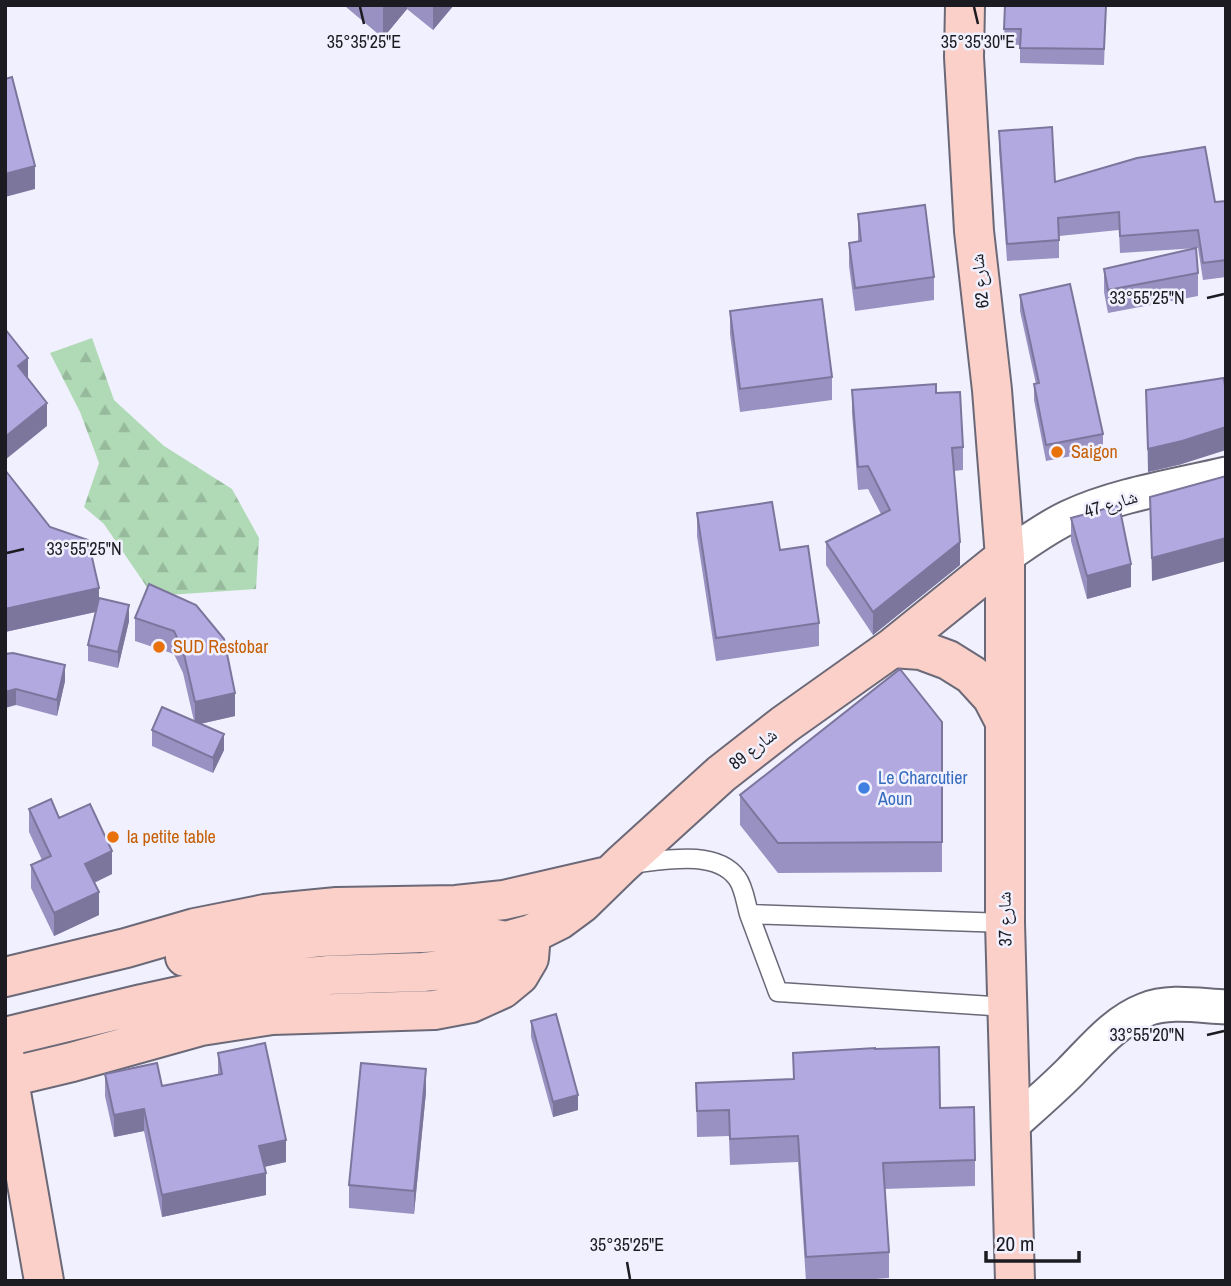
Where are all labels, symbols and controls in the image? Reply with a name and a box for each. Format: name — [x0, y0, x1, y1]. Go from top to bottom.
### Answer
text: 35°35'25"E — [327, 29, 401, 54]
text: 35°35'30"E — [941, 29, 1015, 54]
street label: شارع 62 — [964, 253, 995, 310]
text: 33°55'25"N — [1109, 285, 1185, 310]
place label: Saigon — [1071, 439, 1118, 464]
marker: Saigon — [1049, 444, 1065, 460]
street label: شارع 47 — [1081, 484, 1141, 523]
text: 33°55'25"N — [46, 536, 122, 561]
place label: SUD Restobar — [173, 634, 268, 659]
marker: SUD Restobar — [151, 639, 167, 655]
street label: شارع 89 — [723, 722, 782, 775]
place label: Le Charcutier Aoun — [877, 765, 968, 811]
marker: Le Charcutier Aoun — [856, 780, 872, 796]
place label: la petite table — [127, 824, 216, 849]
marker: la petite table — [105, 829, 121, 845]
street label: شارع 37 — [992, 891, 1017, 947]
text: 33°55'20"N — [1109, 1022, 1185, 1047]
scale bar — [986, 1220, 1079, 1264]
text: 20 m — [996, 1229, 1034, 1258]
text: 35°35'25"E — [590, 1232, 664, 1257]

